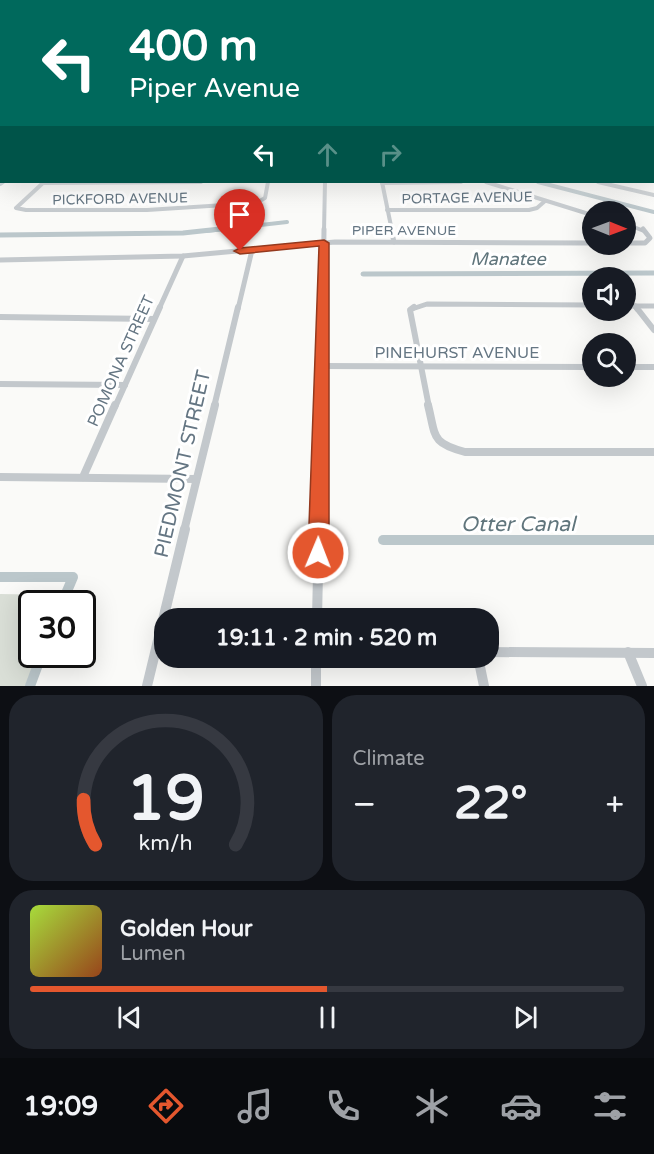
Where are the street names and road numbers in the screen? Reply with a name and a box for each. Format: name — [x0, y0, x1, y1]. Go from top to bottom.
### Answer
street label: PORTAGE AVENUE — [401, 188, 533, 208]
street label: PICKFORD AVENUE — [52, 189, 188, 209]
street label: PIPER AVENUE — [352, 222, 456, 239]
street label: POMONA STREET — [83, 292, 159, 430]
street label: PINEHURST AVENUE — [375, 343, 539, 363]
street label: PIEDMONT STREET — [150, 368, 216, 560]

